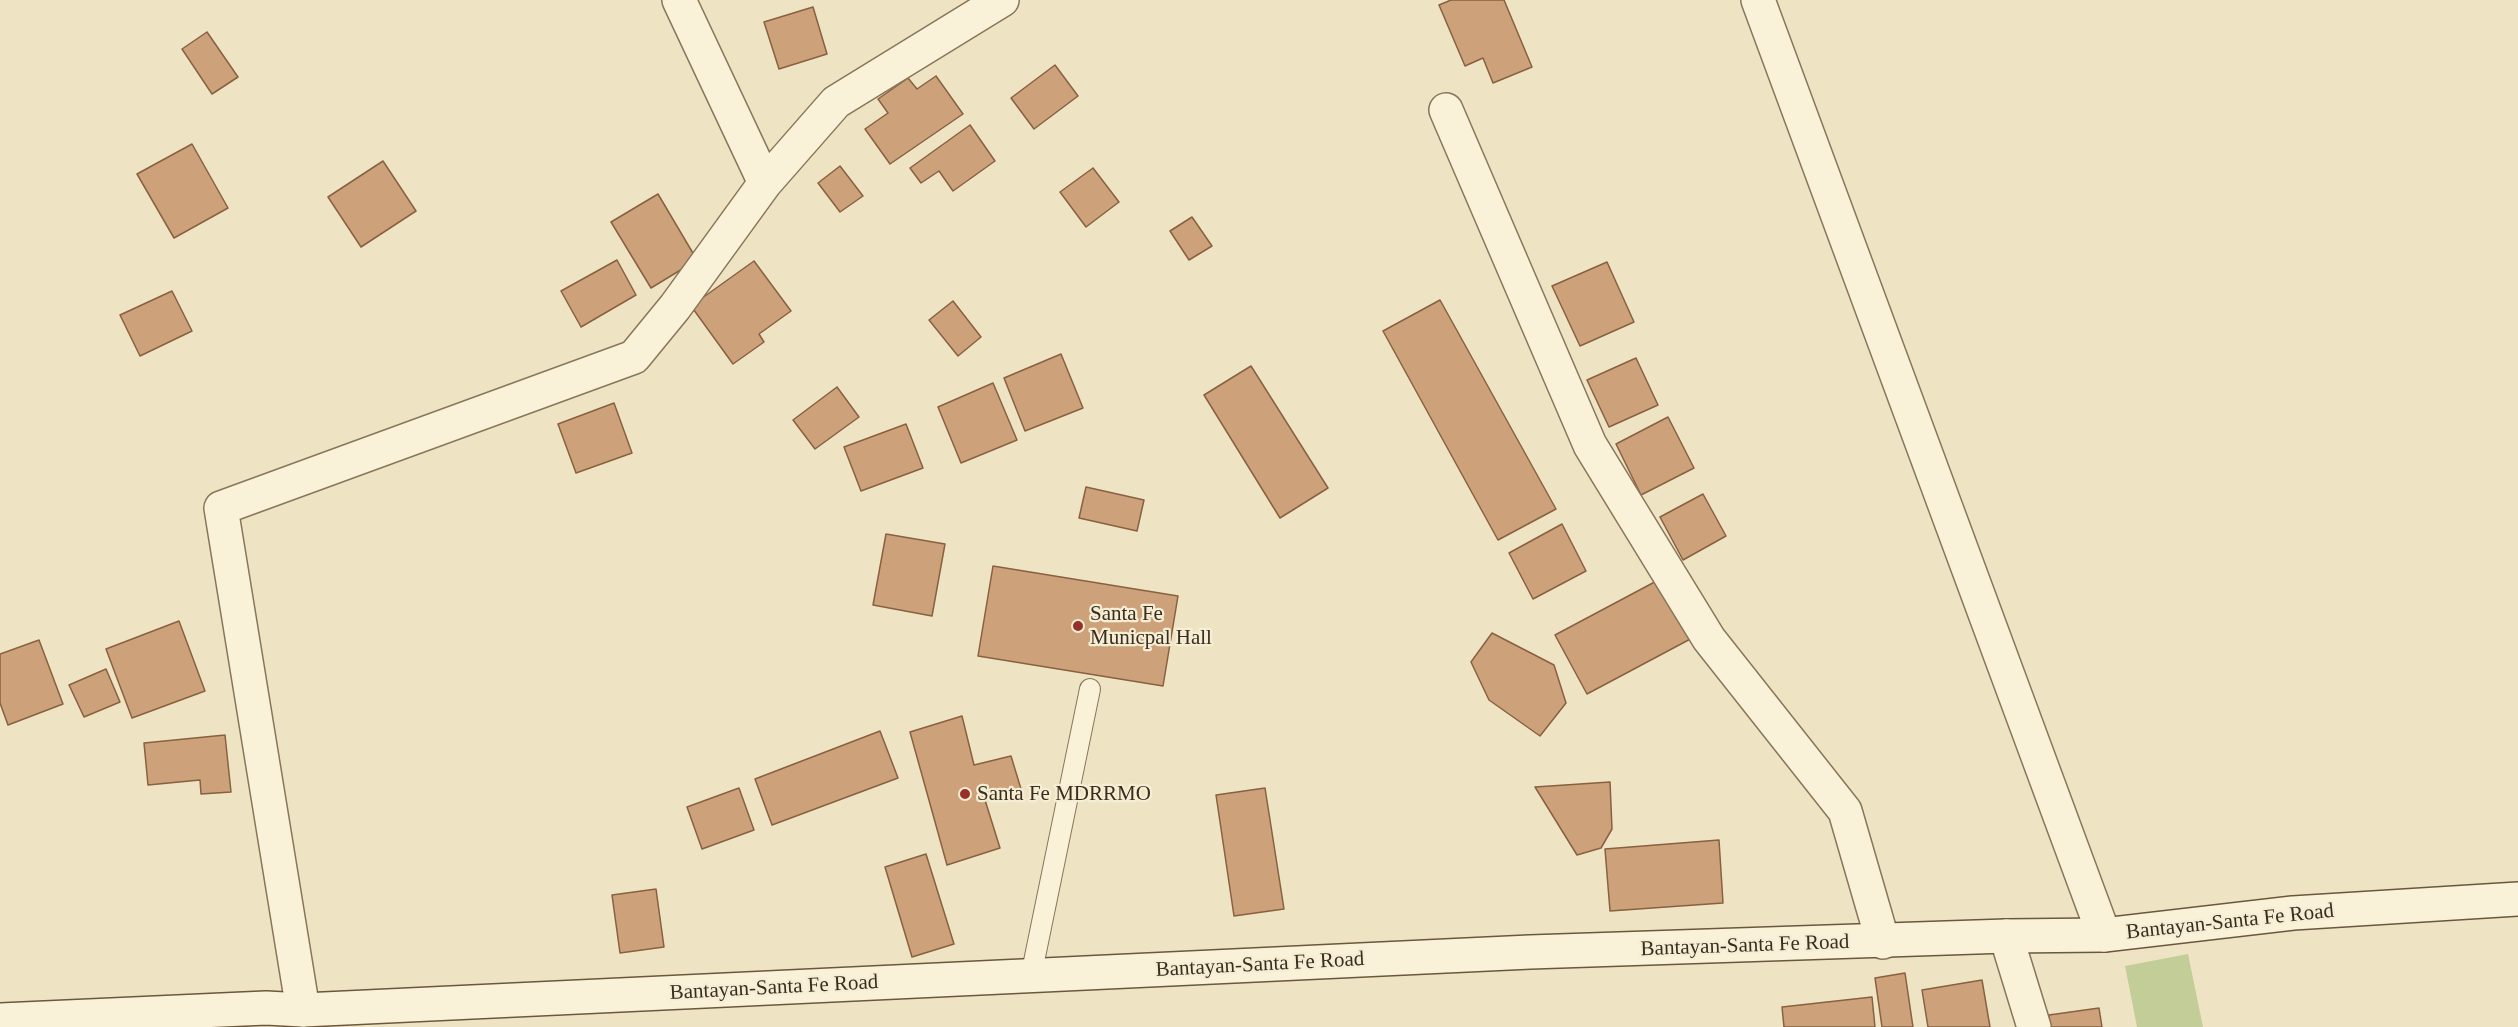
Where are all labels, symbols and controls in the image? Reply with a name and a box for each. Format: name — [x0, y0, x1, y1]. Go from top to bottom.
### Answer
place label: Santa Fe Municpal Hall — [1090, 601, 1212, 651]
marker: Santa Fe Municpal Hall — [1071, 619, 1085, 633]
place label: Santa Fe MDRRMO — [977, 781, 1151, 807]
marker: Santa Fe MDRRMO — [958, 787, 972, 801]
street label: Bantayan-Santa Fe Road — [2125, 899, 2335, 945]
street label: Bantayan-Santa Fe Road — [1640, 930, 1850, 962]
street label: Bantayan-Santa Fe Road — [1155, 947, 1365, 983]
street label: Bantayan-Santa Fe Road — [669, 970, 879, 1006]

